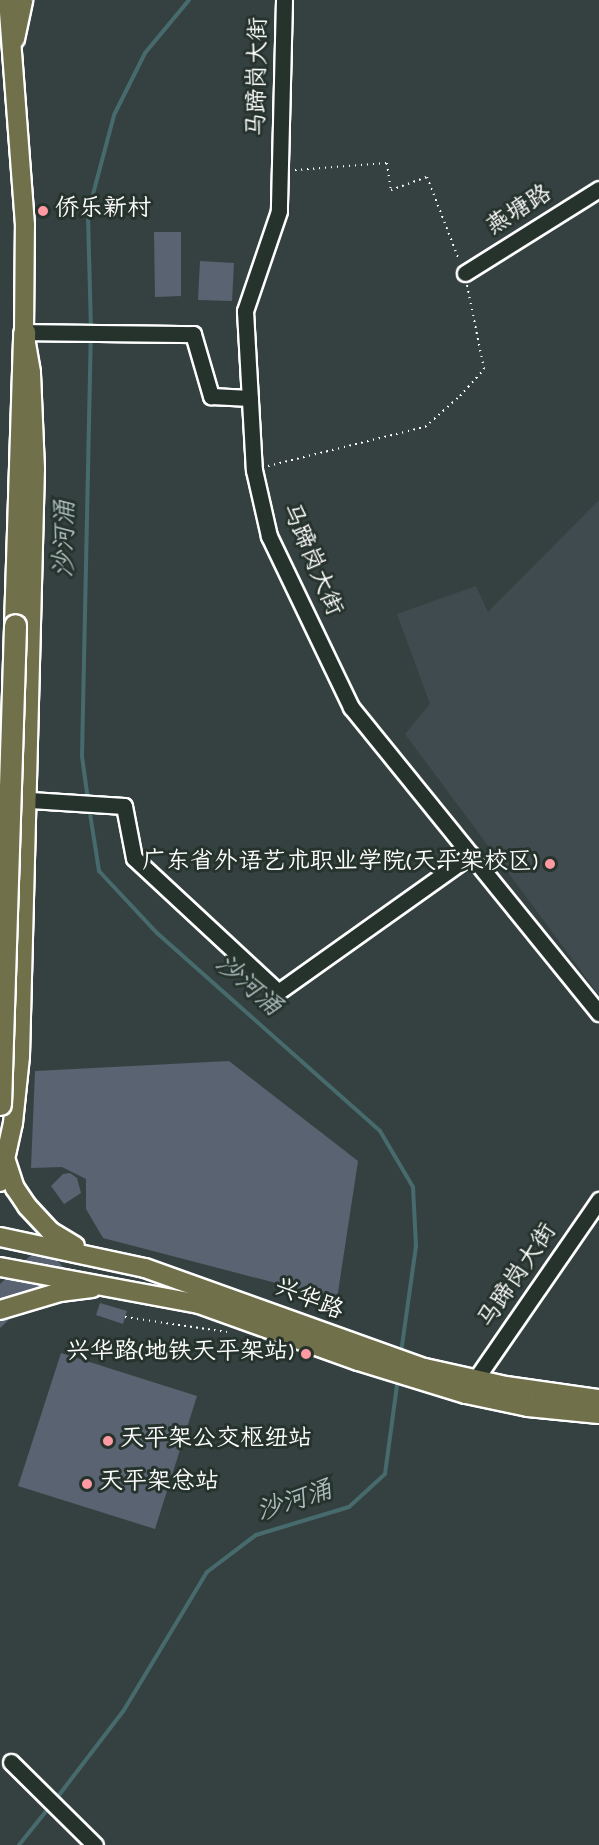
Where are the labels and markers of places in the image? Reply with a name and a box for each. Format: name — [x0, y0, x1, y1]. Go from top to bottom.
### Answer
place label: 侨乐新村 — [55, 197, 151, 225]
marker: 侨乐新村 — [36, 204, 50, 218]
place label: 广东省外语艺术职业学院(天平架校区) — [142, 850, 538, 878]
marker: 广东省外语艺术职业学院(天平架校区) — [543, 857, 557, 871]
place label: 兴华路(地铁天平架站) — [66, 1340, 294, 1368]
marker: 兴华路(地铁天平架站) — [299, 1347, 313, 1361]
place label: 天平架公交枢纽站 — [120, 1427, 312, 1455]
marker: 天平架公交枢纽站 — [101, 1434, 115, 1448]
place label: 天平架总站 — [99, 1470, 219, 1498]
marker: 天平架总站 — [80, 1477, 94, 1491]

